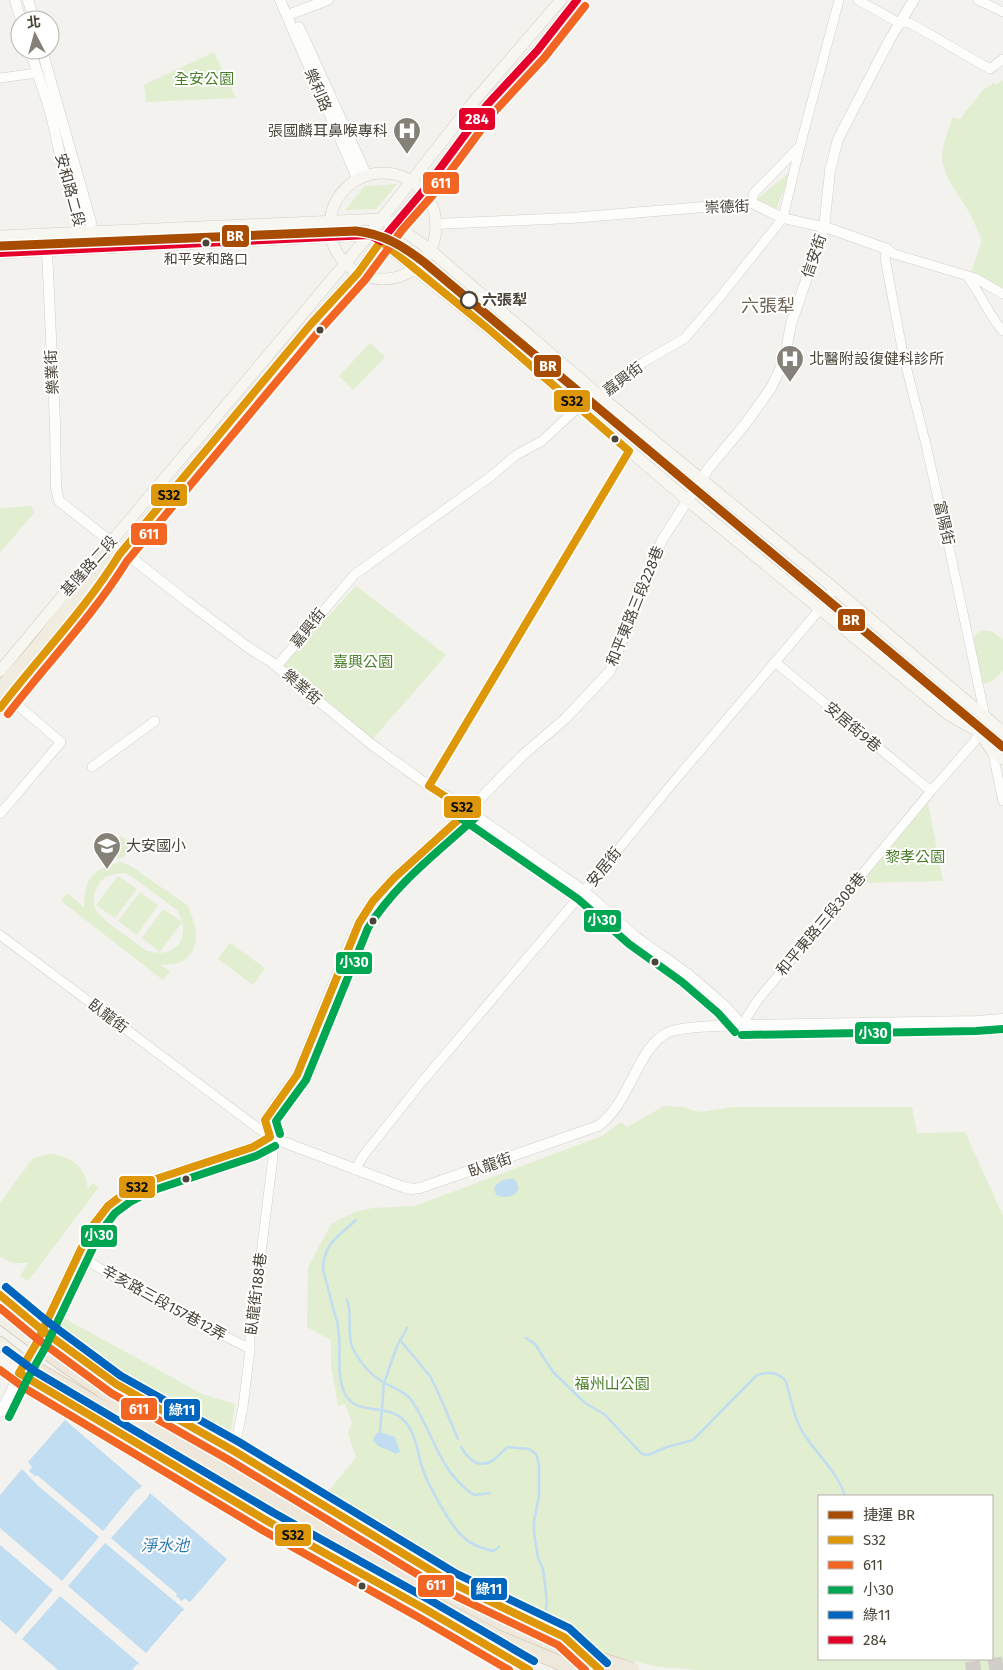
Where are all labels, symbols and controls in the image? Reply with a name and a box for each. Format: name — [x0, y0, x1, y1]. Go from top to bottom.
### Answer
north arrow — [10, 10, 60, 60]
text: 北 — [26, 13, 42, 32]
street label: 樂利路 — [301, 66, 335, 114]
park label: 全安公園 — [174, 70, 234, 88]
line badge: 284 — [458, 107, 496, 131]
text: 284 — [465, 111, 489, 128]
hospital icon: 張國麟耳鼻喉專科 — [392, 116, 422, 155]
place label: 張國麟耳鼻喉專科 — [268, 122, 388, 140]
street label: 安和路二段 — [52, 151, 88, 229]
line badge: 611 — [422, 171, 460, 195]
text: 611 — [431, 175, 451, 192]
street label: 崇德街 — [704, 197, 750, 217]
line badge: BR — [221, 224, 250, 248]
text: BR — [226, 228, 244, 245]
street label: 信安街 — [798, 232, 830, 280]
marker: 和平安和路口 — [201, 238, 211, 248]
place label: 和平安和路口 — [164, 251, 248, 268]
marker: 六張犁 — [460, 291, 478, 309]
place label: 六張犁 — [482, 291, 527, 309]
district label: 六張犁 — [741, 295, 795, 317]
unlabelled marker — [315, 325, 325, 335]
hospital icon: 北醫附設復健科診所 — [775, 344, 805, 383]
street label: 樂業街 — [42, 349, 62, 395]
place label: 北醫附設復健科診所 — [809, 350, 944, 368]
line badge: BR — [533, 354, 562, 378]
text: BR — [539, 358, 557, 375]
street label: 嘉興街 — [600, 358, 646, 400]
line badge: S32 — [553, 389, 591, 413]
text: S32 — [561, 393, 583, 410]
unlabelled marker — [610, 434, 620, 444]
line badge: S32 — [150, 483, 188, 507]
text: S32 — [158, 487, 180, 504]
street label: 富陽街 — [930, 499, 958, 547]
line badge: 611 — [130, 522, 168, 546]
text: 611 — [139, 526, 159, 543]
street label: 基隆路二段 — [57, 532, 121, 600]
street label: 和平東路三段228巷 — [603, 543, 667, 669]
street label: 嘉興街 — [287, 605, 329, 651]
line badge: BR — [837, 608, 866, 632]
text: BR — [842, 612, 860, 629]
park label: 嘉興公園 — [333, 653, 393, 671]
street label: 樂業街 — [279, 666, 325, 708]
street label: 安居街9巷 — [821, 698, 885, 756]
line badge: S32 — [443, 795, 482, 819]
text: S32 — [451, 799, 473, 816]
school or university icon: 大安國小 — [92, 831, 122, 870]
place label: 大安國小 — [126, 837, 186, 855]
street label: 安居街 — [583, 844, 625, 890]
park label: 黎孝公園 — [885, 848, 945, 866]
street label: 和平東路三段308巷 — [773, 869, 869, 979]
line badge: 小30 — [583, 909, 622, 933]
text: 小30 — [587, 912, 617, 929]
unlabelled marker — [368, 916, 378, 926]
line badge: 小30 — [335, 951, 373, 975]
text: 小30 — [339, 954, 369, 971]
unlabelled marker — [650, 957, 660, 967]
street label: 臥龍街 — [85, 995, 131, 1037]
line badge: 小30 — [854, 1021, 892, 1045]
text: 小30 — [858, 1025, 888, 1042]
street label: 臥龍街 — [466, 1149, 514, 1181]
unlabelled marker — [181, 1174, 191, 1184]
line badge: S32 — [118, 1175, 156, 1199]
text: S32 — [126, 1179, 148, 1196]
line badge: 小30 — [80, 1224, 118, 1248]
text: 小30 — [84, 1227, 114, 1244]
street label: 臥龍街188巷 — [242, 1252, 270, 1336]
street label: 辛亥路三段157巷12弄 — [99, 1261, 229, 1345]
park label: 福州山公園 — [574, 1375, 650, 1393]
line badge: 611 — [120, 1397, 158, 1421]
line badge: 綠11 — [163, 1398, 201, 1422]
text: 611 — [129, 1401, 149, 1418]
text: 綠11 — [169, 1402, 195, 1419]
legend — [818, 1495, 993, 1660]
text: 捷運 BR — [863, 1506, 915, 1524]
line badge: S32 — [274, 1523, 312, 1547]
text: S32 — [282, 1527, 304, 1544]
text: S32 — [863, 1531, 886, 1549]
water label: 淨水池 — [141, 1536, 191, 1555]
text: 611 — [863, 1556, 883, 1574]
line badge: 611 — [417, 1574, 455, 1598]
text: 611 — [426, 1577, 446, 1594]
line badge: 綠11 — [470, 1577, 508, 1601]
unlabelled marker — [357, 1581, 367, 1591]
text: 綠11 — [476, 1581, 502, 1598]
text: 小30 — [863, 1581, 894, 1599]
text: 綠11 — [863, 1606, 891, 1624]
text: 284 — [863, 1631, 887, 1649]

